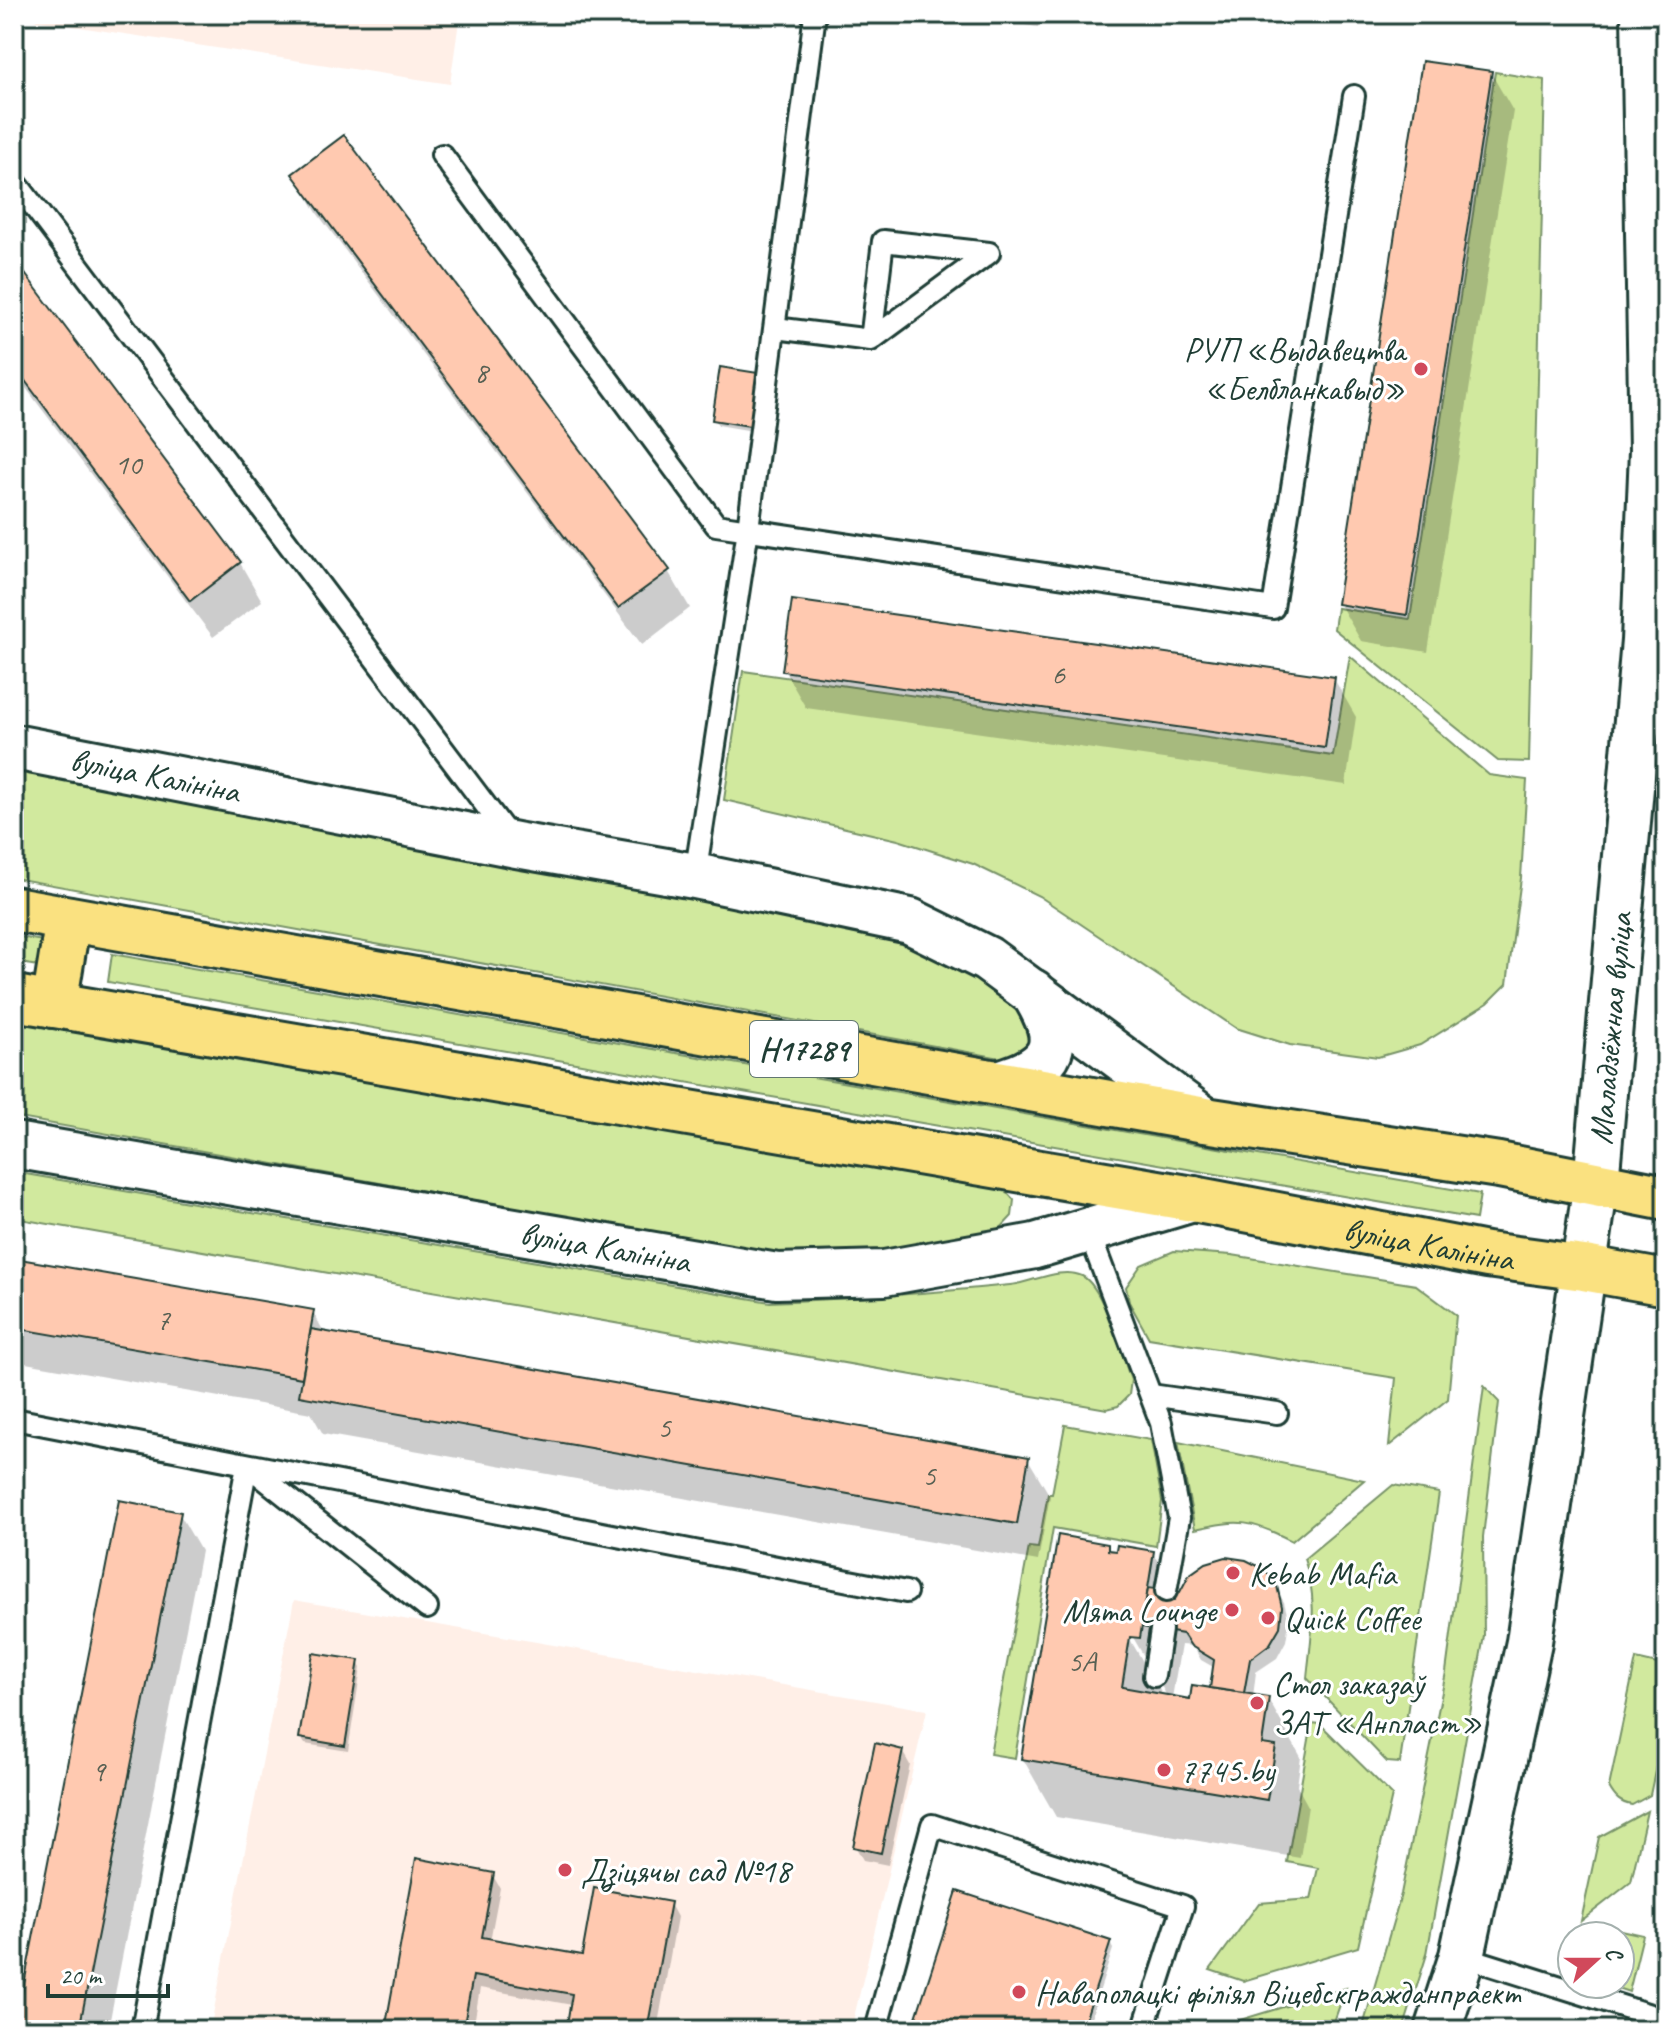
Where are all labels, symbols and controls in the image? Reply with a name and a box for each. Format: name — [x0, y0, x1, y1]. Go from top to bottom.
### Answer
place label: РУП «Выдавецтва «Белбланкавыд» — [1184, 328, 1408, 410]
house number: 8 — [474, 353, 490, 391]
marker: РУП «Выдавецтва «Белбланкавыд» — [1412, 360, 1430, 378]
house number: 10 — [115, 445, 144, 483]
house number: 6 — [1051, 655, 1066, 693]
street label: вуліца Калініна — [67, 737, 246, 813]
street label: Маладзёжная вуліца — [1578, 909, 1642, 1146]
road number: Н17289 — [750, 1021, 858, 1077]
street label: вуліца Калініна — [1340, 1207, 1518, 1280]
street label: вуліца Калініна — [517, 1211, 696, 1283]
house number: 7 — [156, 1300, 171, 1338]
house number: 5 — [657, 1408, 672, 1446]
house number: 5 — [922, 1456, 937, 1494]
place label: Kebab Mafia — [1249, 1552, 1398, 1595]
marker: Kebab Mafia — [1224, 1564, 1242, 1582]
place label: Мята Lounge — [1063, 1589, 1218, 1632]
place label: Quick Coffee — [1284, 1597, 1422, 1640]
marker: Мята Lounge — [1223, 1601, 1241, 1619]
marker: Quick Coffee — [1259, 1609, 1277, 1627]
house number: 5А — [1068, 1642, 1098, 1680]
place label: Стол заказаў ЗАТ «Анпласт» — [1273, 1662, 1482, 1744]
marker: Стол заказаў ЗАТ «Анпласт» — [1248, 1694, 1266, 1712]
place label: 7745.by — [1180, 1749, 1277, 1792]
house number: 9 — [91, 1752, 107, 1790]
marker: 7745.by — [1155, 1761, 1173, 1779]
place label: Дзіцячы сад №18 — [581, 1849, 794, 1892]
marker: Дзіцячы сад №18 — [556, 1861, 574, 1879]
north arrow — [1556, 1920, 1636, 2000]
text: С — [1599, 1943, 1630, 1966]
scale bar — [48, 1948, 168, 1998]
text: 20 m — [60, 1961, 103, 1991]
place label: Наваполацкі філіял Віцебскгражданпраект — [1035, 1971, 1522, 2014]
marker: Наваполацкі філіял Віцебскгражданпраект — [1010, 1983, 1028, 2001]

